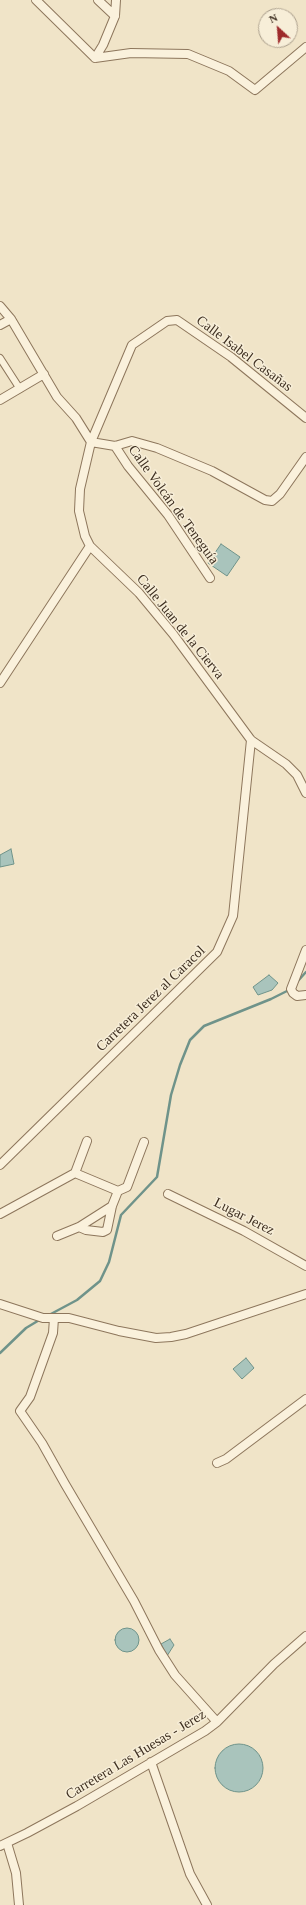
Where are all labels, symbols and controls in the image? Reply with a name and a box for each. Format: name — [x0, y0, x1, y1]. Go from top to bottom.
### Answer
north arrow — [258, 8, 298, 48]
text: N — [267, 11, 279, 25]
street label: Calle Isabel Casañas — [193, 312, 295, 396]
street label: Calle Volcán de Teneguía — [124, 442, 222, 568]
street label: Calle Juan de la Cierva — [133, 571, 227, 683]
street label: Carretera Jerez al Caracol — [93, 943, 209, 1055]
street label: Lugar Jerez — [211, 1195, 277, 1239]
street label: Carretera Las Huesas - Jerez — [63, 1707, 209, 1803]

